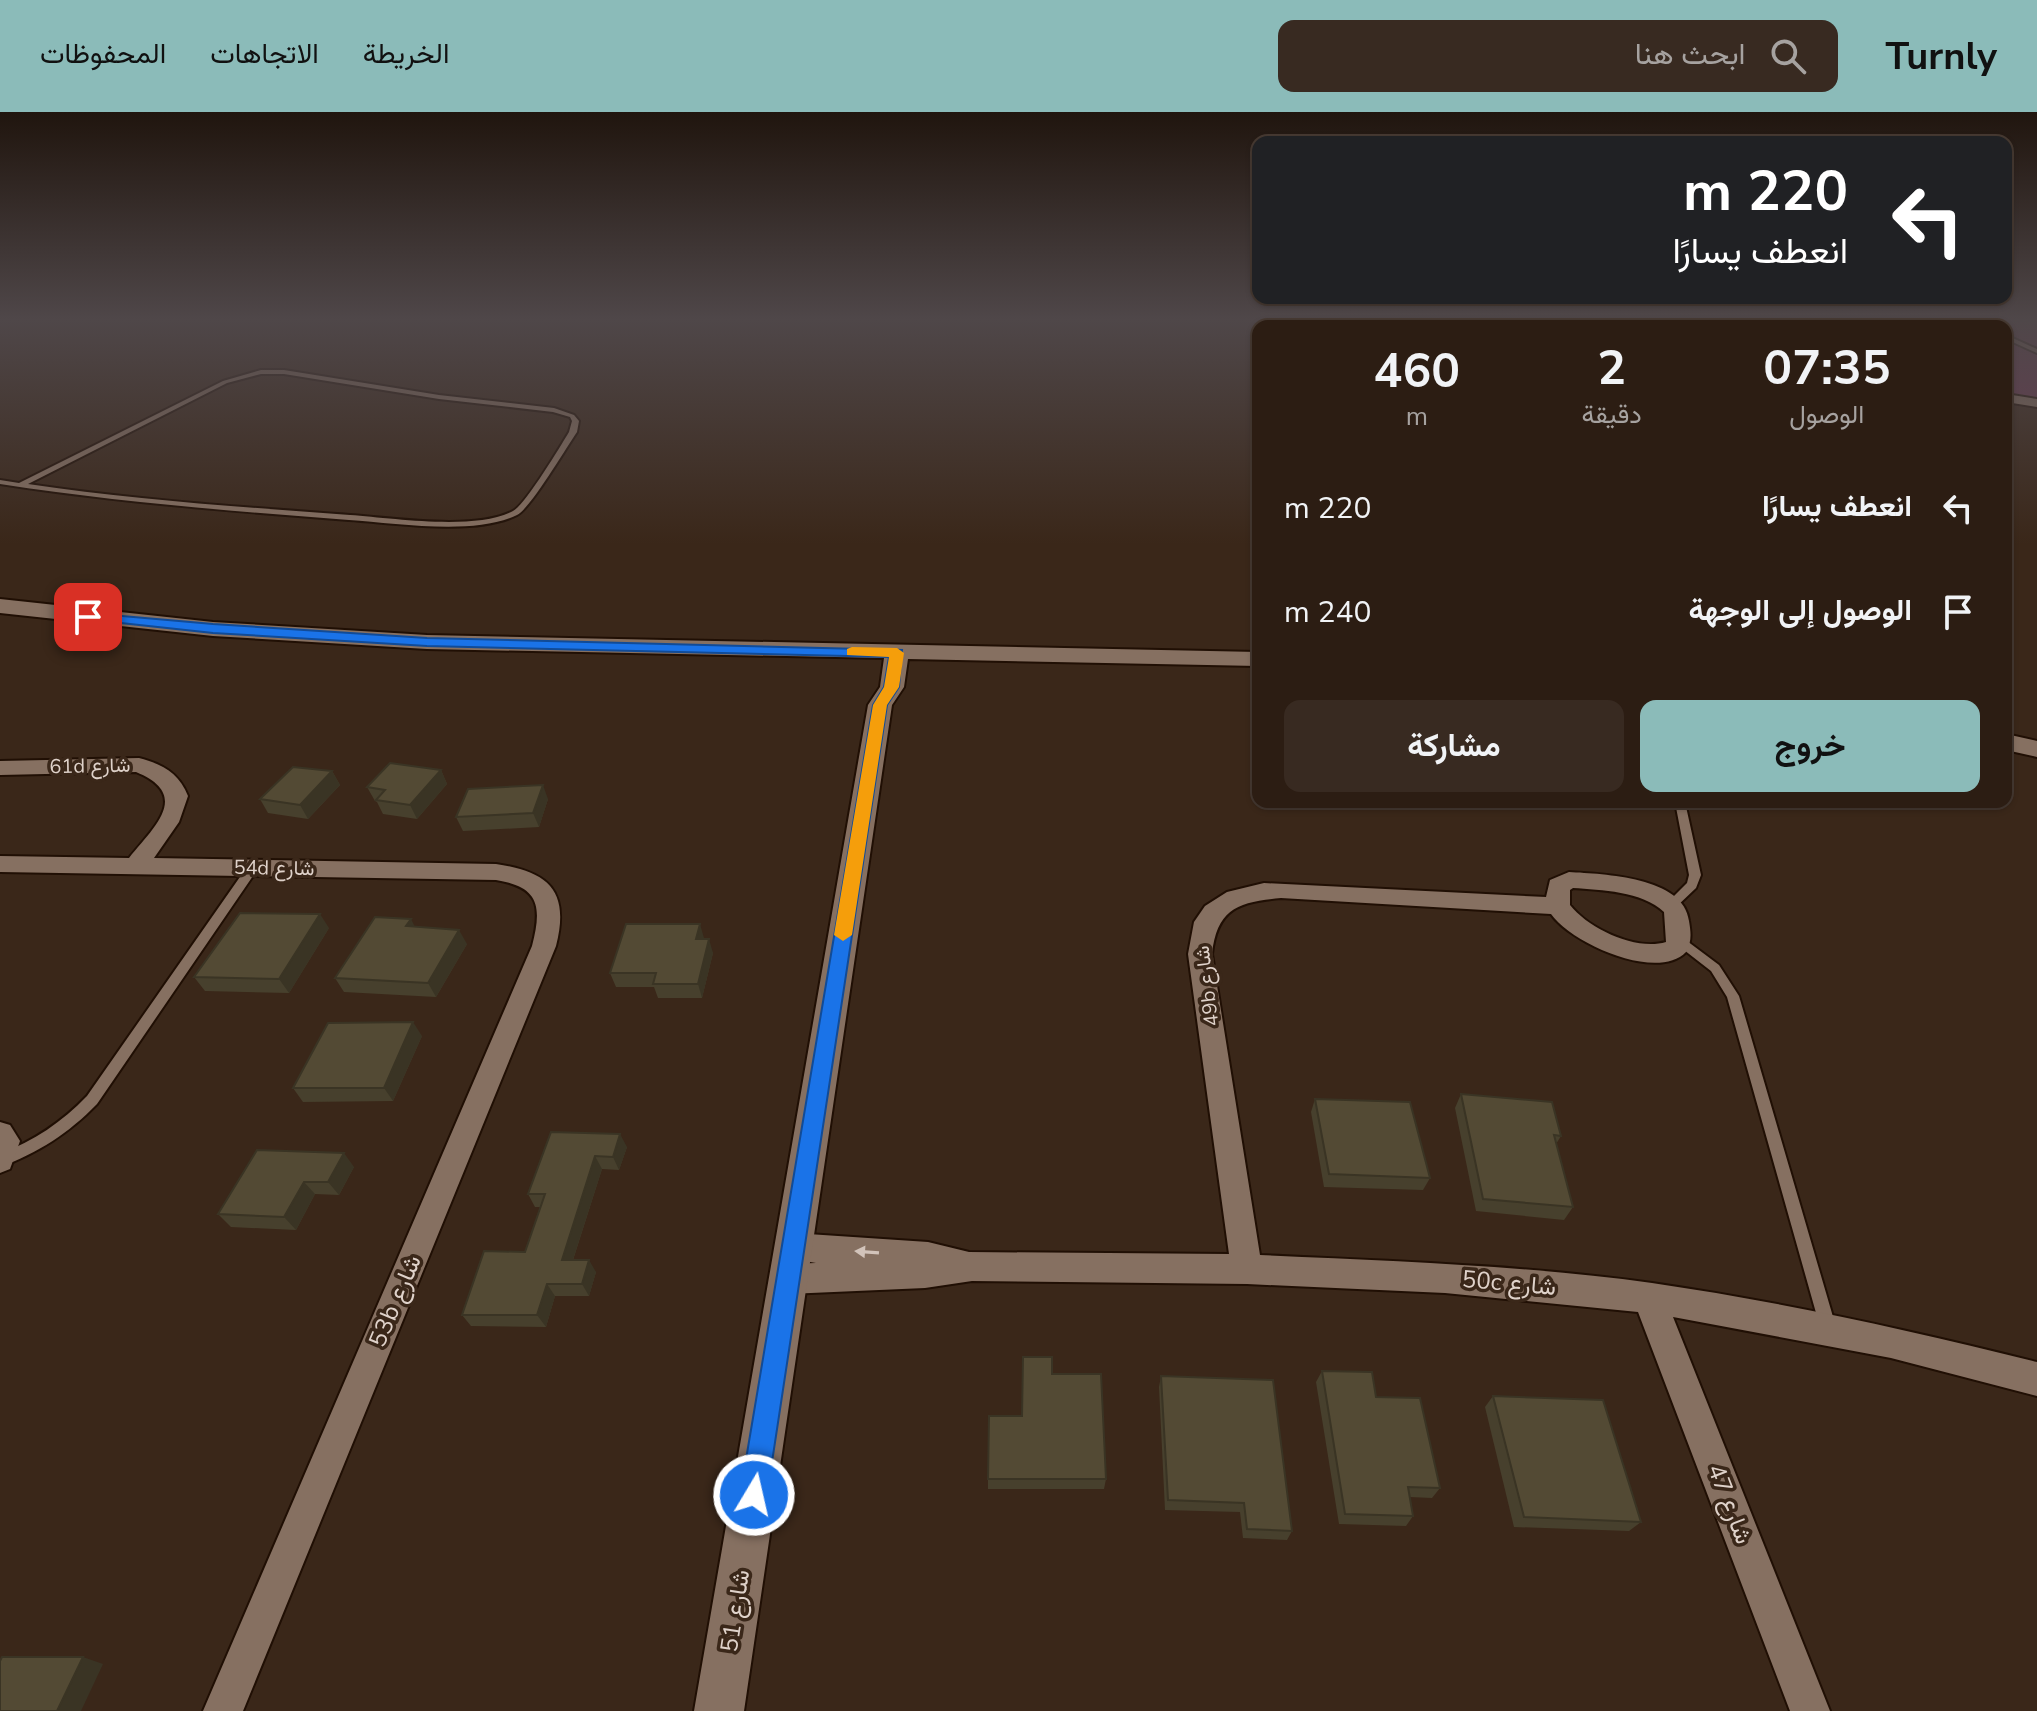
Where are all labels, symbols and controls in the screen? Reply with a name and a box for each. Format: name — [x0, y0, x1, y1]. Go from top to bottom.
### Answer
search box — [1278, 20, 1838, 92]
text: Turnly — [1886, 31, 1997, 82]
text: ابحث هنا — [1635, 34, 1746, 75]
icon: search — [1766, 34, 1810, 78]
text: المحفوظات — [40, 35, 166, 73]
text: الاتجاهات — [210, 35, 319, 73]
text: الخريطة — [363, 35, 449, 73]
text: 220 m — [1683, 153, 1848, 230]
icon: left — [1876, 168, 1980, 272]
text: انعطف يسارًا — [1673, 227, 1848, 276]
text: 2 — [1597, 335, 1626, 401]
text: 07:35 — [1763, 335, 1890, 401]
text: 460 — [1374, 338, 1460, 404]
text: دقيقة — [1582, 397, 1642, 432]
text: الوصول — [1789, 397, 1864, 432]
text: m — [1406, 399, 1428, 434]
text: انعطف يسارًا — [1762, 486, 1912, 527]
icon: left — [1936, 486, 1980, 530]
text: 220 m — [1284, 488, 1371, 529]
pin — [54, 583, 122, 651]
text: الوصول إلى الوجهة — [1688, 590, 1912, 631]
icon: arrive — [1936, 590, 1980, 634]
text: 240 m — [1284, 592, 1371, 633]
icon: arrive — [66, 595, 110, 639]
button: مشاركة — [1284, 700, 1624, 792]
button: خروج — [1640, 700, 1980, 792]
street label: 61d شارع — [49, 752, 131, 780]
street label: 54d شارع — [233, 854, 315, 882]
street label: 49b شارع — [1189, 944, 1225, 1028]
one-way arrow — [854, 1245, 879, 1258]
street label: 53b شارع — [361, 1250, 429, 1352]
street label: 50c شارع — [1461, 1263, 1557, 1303]
position arrow — [712, 1453, 796, 1537]
street label: شارع 47 — [1700, 1459, 1760, 1549]
street label: شارع 51 — [713, 1567, 757, 1655]

